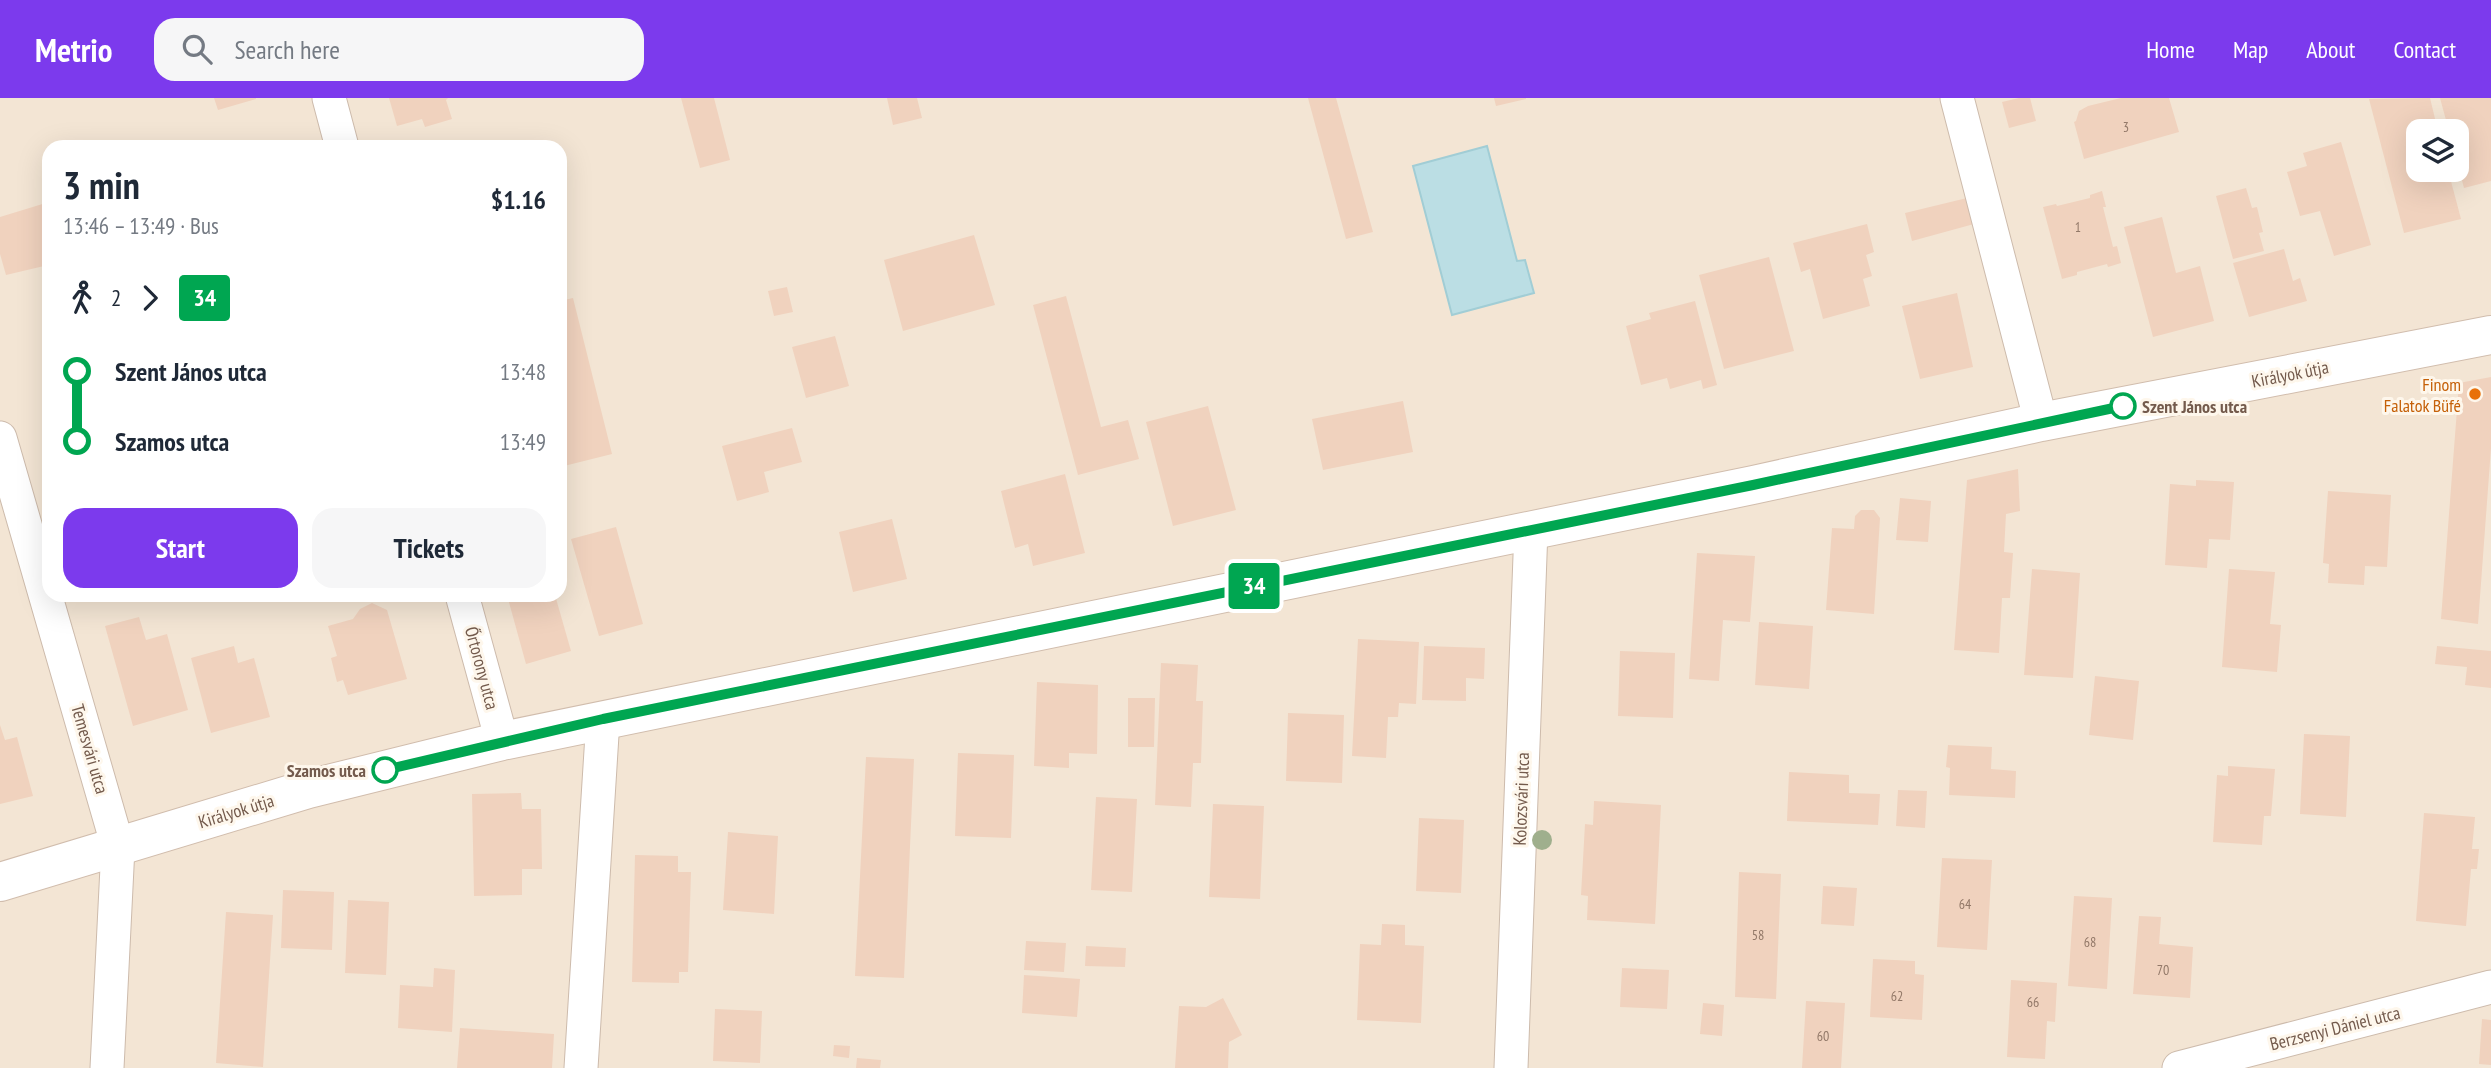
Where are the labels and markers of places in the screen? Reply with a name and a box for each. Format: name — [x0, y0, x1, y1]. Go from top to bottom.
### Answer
place label: Finom Falatok Büfé — [2384, 373, 2461, 417]
marker: Finom Falatok Büfé — [2467, 386, 2483, 402]
marker: Szent János utca — [2110, 393, 2136, 419]
place label: Szent János utca — [2142, 395, 2247, 418]
marker: Szamos utca — [372, 757, 398, 783]
place label: Szamos utca — [287, 759, 366, 782]

